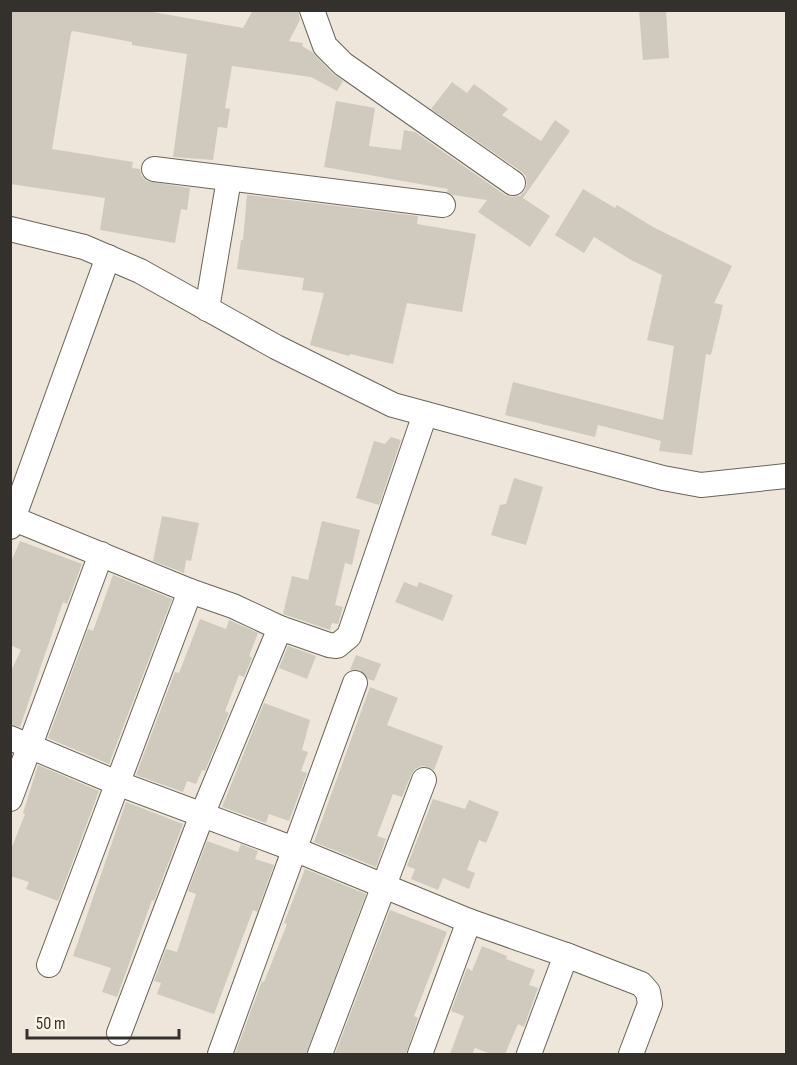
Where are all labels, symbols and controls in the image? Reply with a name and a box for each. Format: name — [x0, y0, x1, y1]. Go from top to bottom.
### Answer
scale bar — [27, 1002, 178, 1040]
text: 50 m — [36, 1013, 66, 1034]

